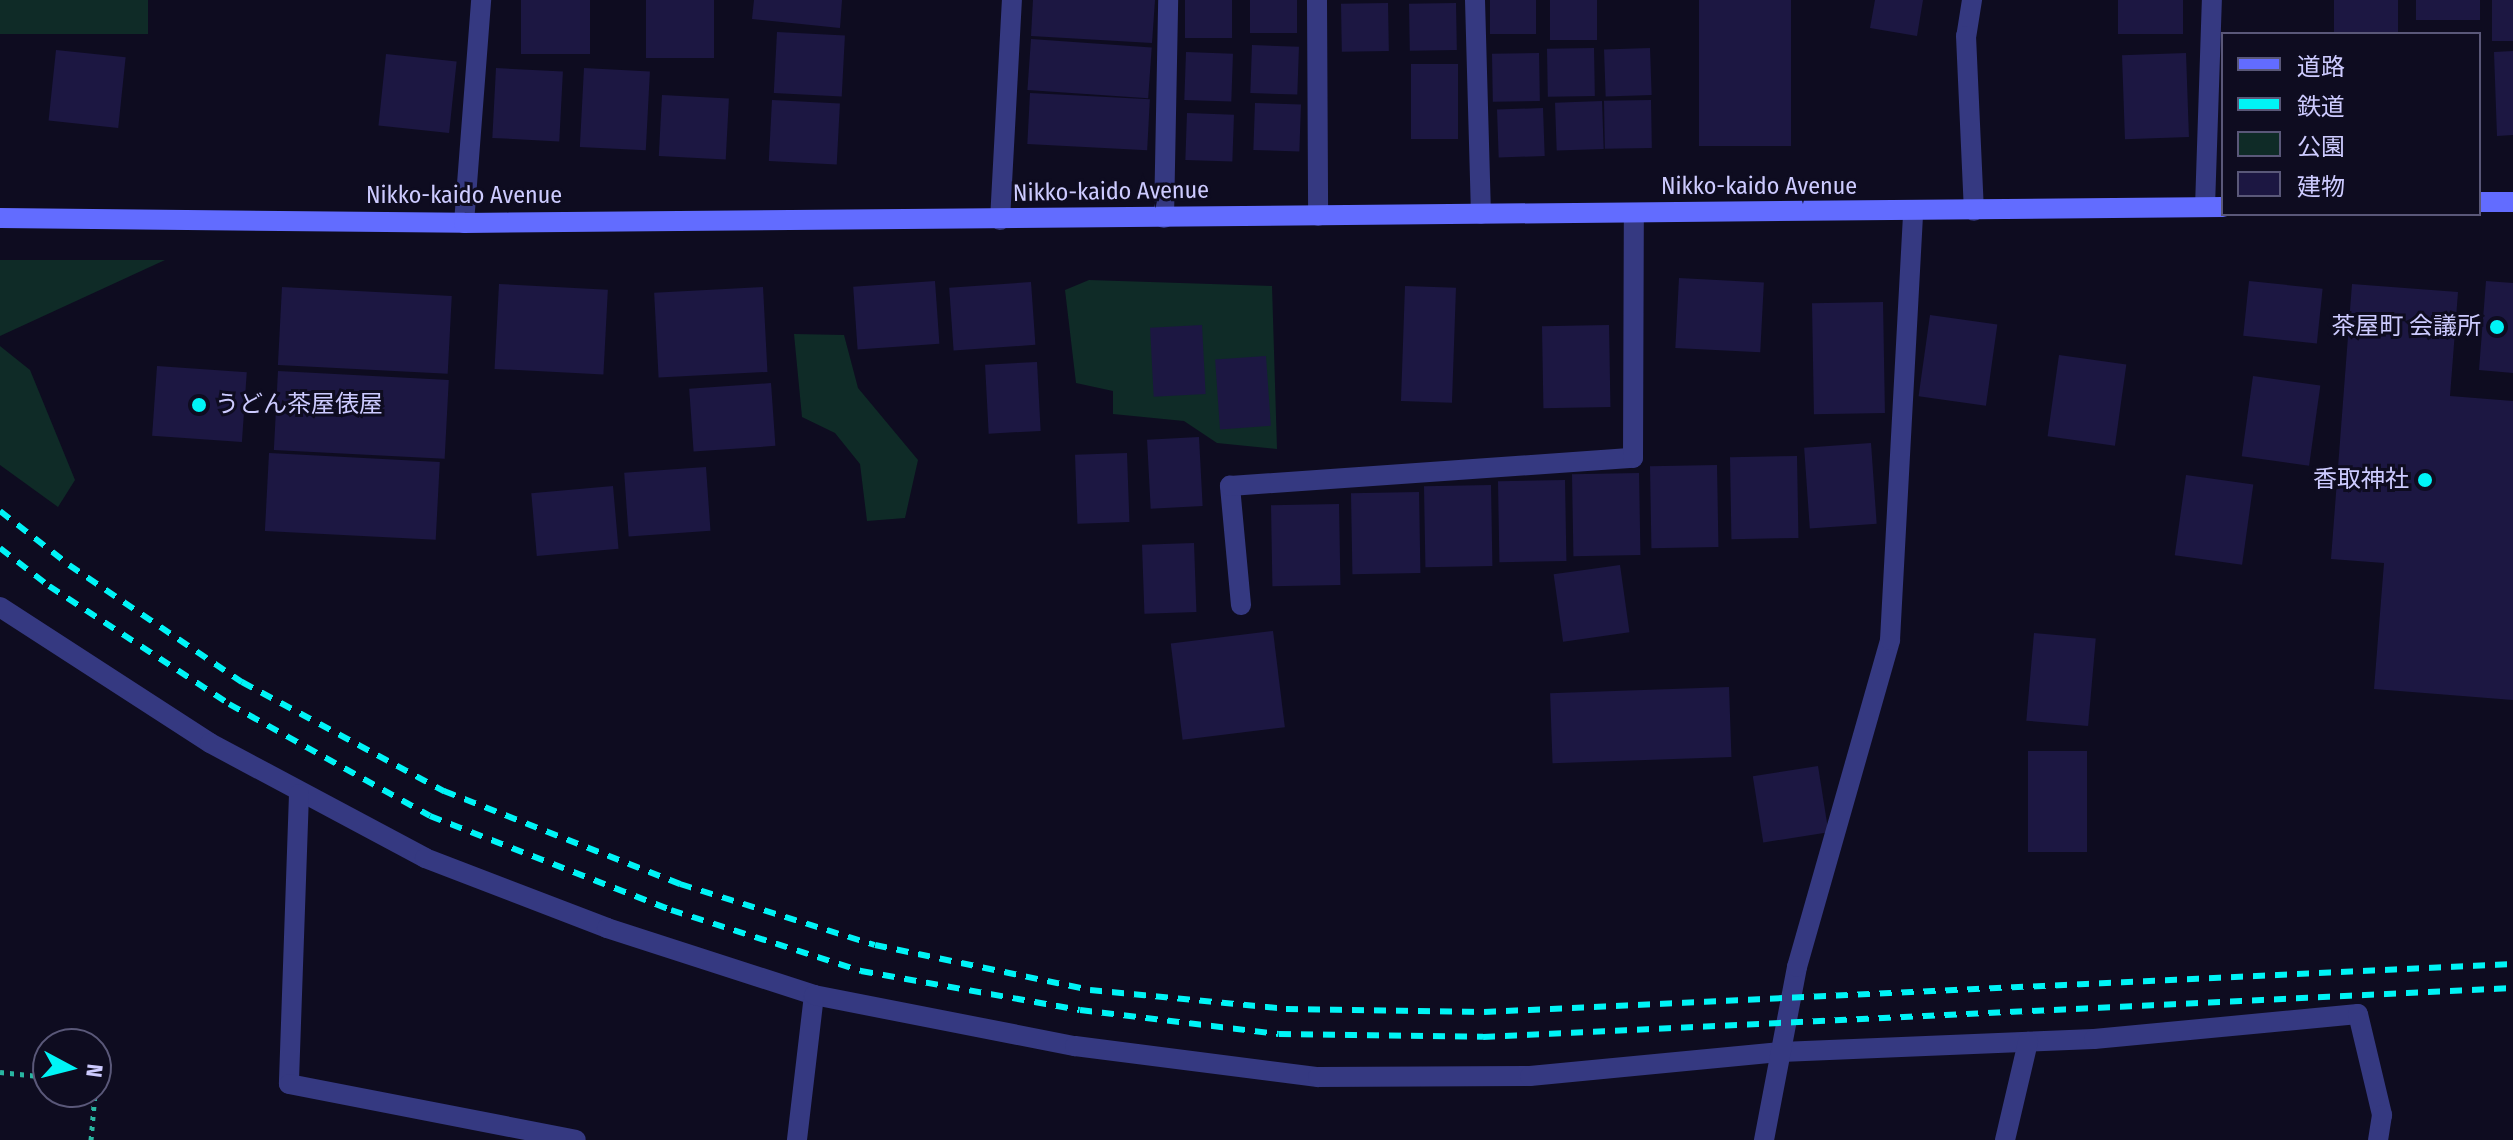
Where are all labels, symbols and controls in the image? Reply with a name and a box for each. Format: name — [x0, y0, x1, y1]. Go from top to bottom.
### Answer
legend — [2221, 32, 2481, 216]
text: 道路 — [2297, 53, 2345, 81]
text: 鉄道 — [2297, 93, 2345, 121]
text: 公園 — [2297, 133, 2345, 161]
street label: Nikko-kaido Avenue — [1661, 173, 1857, 201]
text: 建物 — [2297, 173, 2345, 201]
street label: Nikko-kaido Avenue — [1013, 176, 1209, 208]
street label: Nikko-kaido Avenue — [366, 182, 562, 210]
place label: 茶屋町 会議所 — [2331, 313, 2481, 341]
marker: 茶屋町 会議所 — [2488, 318, 2506, 336]
place label: うどん茶屋俵屋 — [215, 391, 383, 419]
marker: うどん茶屋俵屋 — [190, 396, 208, 414]
place label: 香取神社 — [2313, 466, 2409, 494]
marker: 香取神社 — [2416, 471, 2434, 489]
north arrow — [32, 1028, 112, 1108]
text: N — [80, 1063, 109, 1079]

